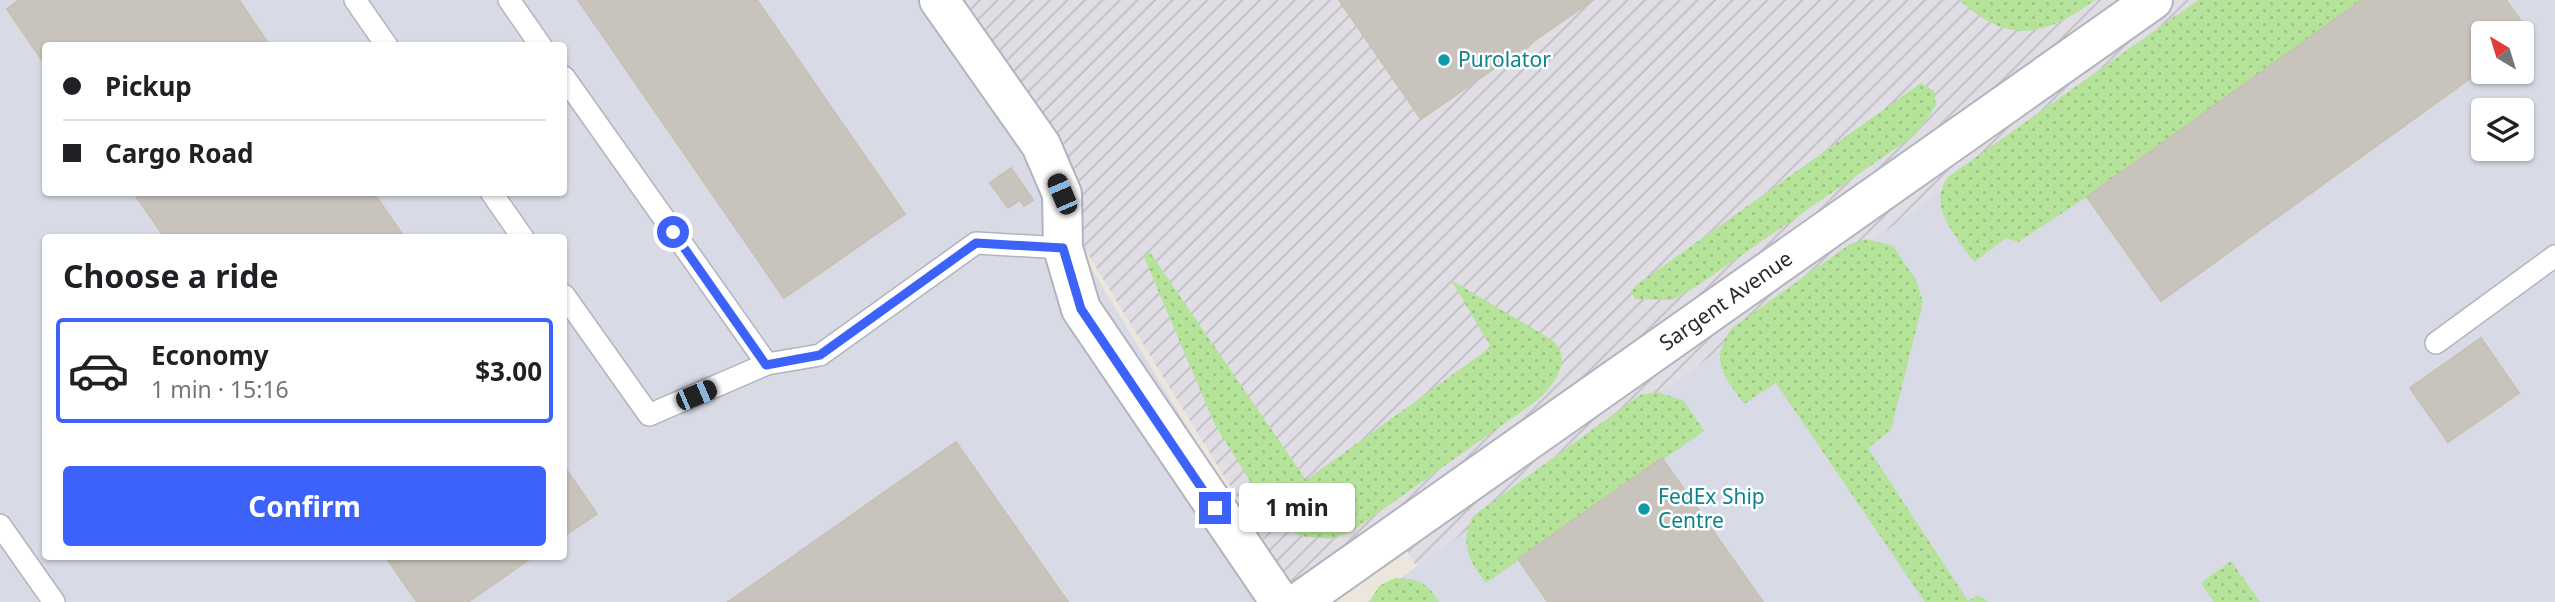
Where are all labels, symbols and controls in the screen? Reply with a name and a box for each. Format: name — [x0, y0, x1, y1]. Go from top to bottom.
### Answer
north arrow — [2471, 21, 2534, 84]
map controls — [2471, 21, 2534, 161]
place label: Purolator — [1458, 45, 1551, 73]
marker: Purolator — [1436, 52, 1452, 68]
text: Pickup — [105, 68, 192, 104]
button: layers — [2471, 98, 2534, 161]
text: Cargo Road — [105, 135, 253, 171]
car — [1045, 171, 1080, 217]
route start — [657, 216, 689, 248]
street label: Sargent Avenue — [1653, 244, 1797, 356]
text: Choose a ride — [63, 254, 279, 297]
text: Economy — [151, 337, 269, 373]
icon: car — [67, 339, 130, 402]
text: $3.00 — [475, 353, 542, 389]
text: 1 min · 15:16 — [151, 373, 289, 405]
car — [673, 377, 720, 413]
button: Confirm — [63, 466, 546, 546]
place label: FedEx Ship Centre — [1658, 482, 1765, 534]
callout: 1 min — [1240, 484, 1355, 532]
text: 1 min — [1265, 491, 1329, 523]
route end — [1199, 492, 1231, 524]
marker: FedEx Ship Centre — [1636, 501, 1652, 517]

